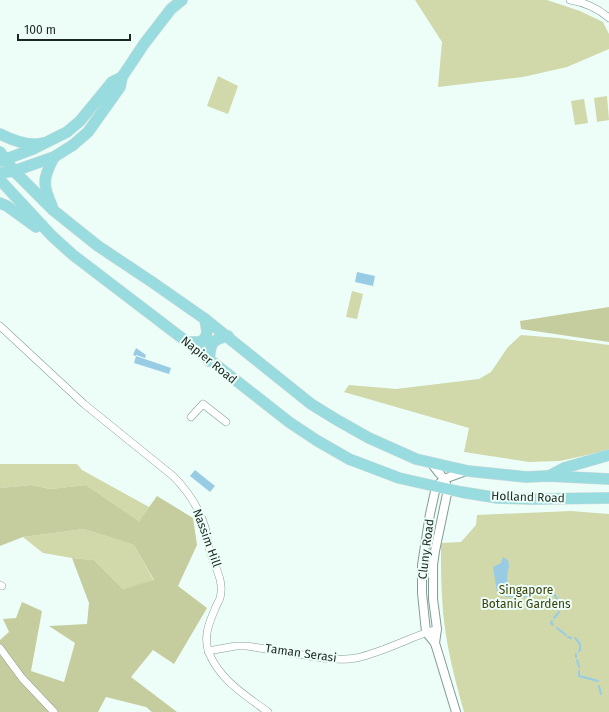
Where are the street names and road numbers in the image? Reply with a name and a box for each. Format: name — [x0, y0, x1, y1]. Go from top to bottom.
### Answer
street label: Napier Road — [178, 333, 240, 387]
street label: Holland Road — [491, 489, 565, 505]
street label: Nassim Hill — [190, 507, 224, 570]
street label: Cluny Road — [415, 518, 437, 580]
street label: Taman Serasi — [264, 641, 338, 665]

